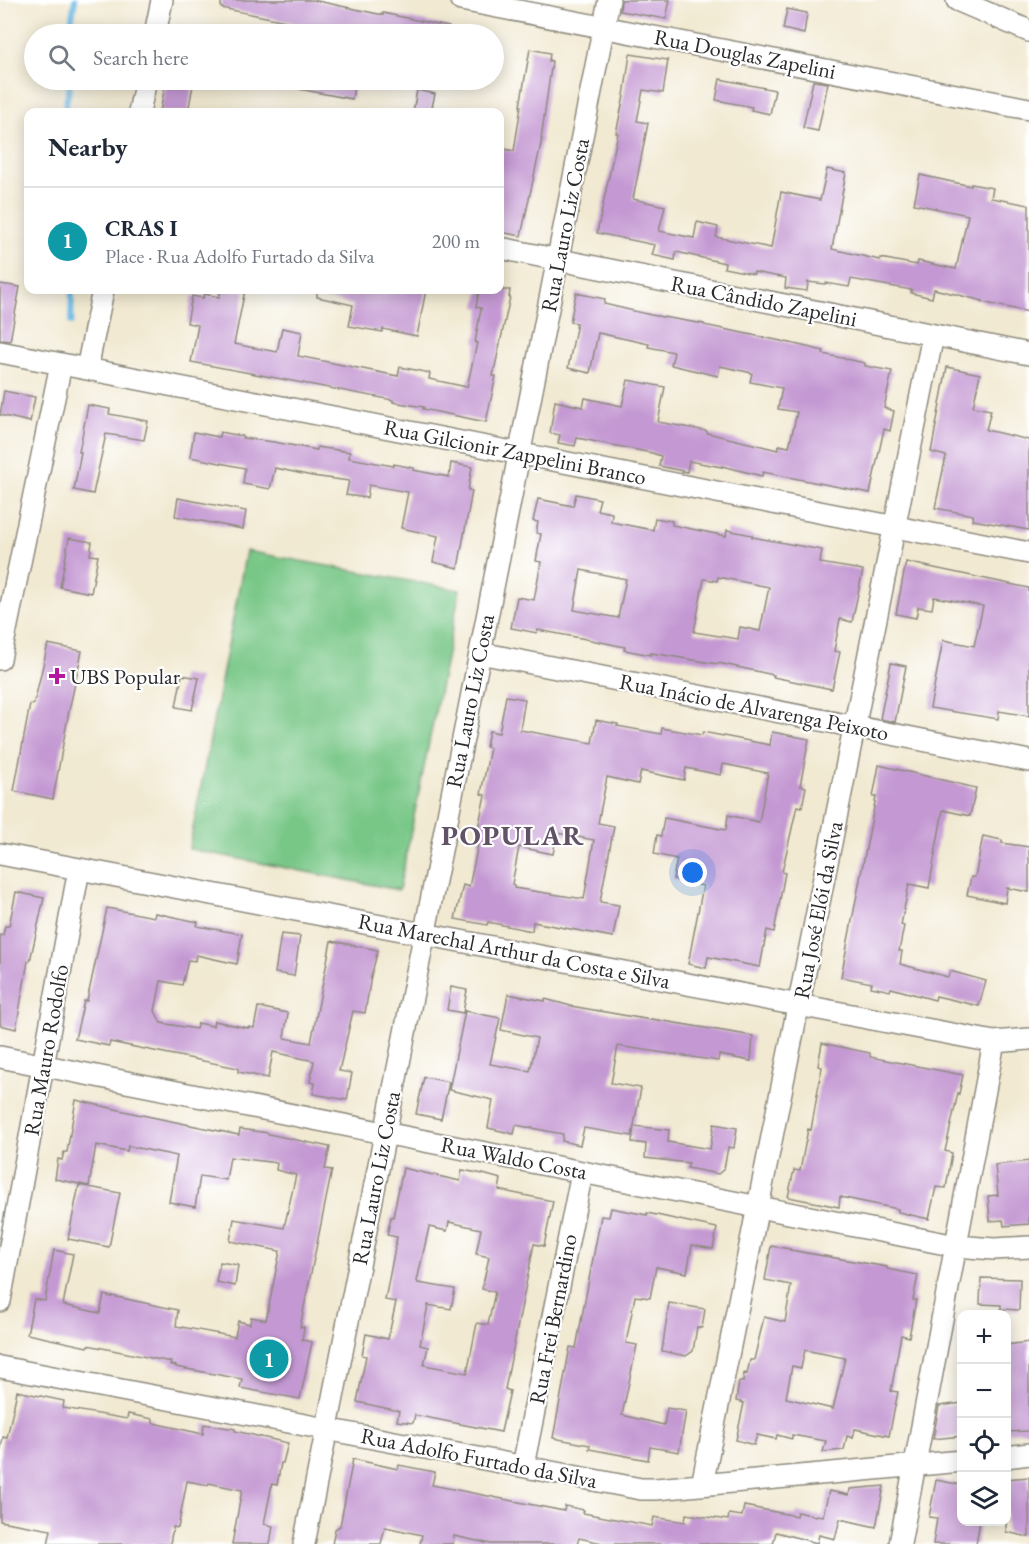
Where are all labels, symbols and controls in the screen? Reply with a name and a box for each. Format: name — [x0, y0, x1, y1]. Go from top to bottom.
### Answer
street label: Rua Douglas Zapelini — [652, 22, 838, 86]
search box — [24, 24, 504, 90]
icon: search — [45, 41, 78, 74]
text: Search here — [93, 43, 188, 72]
text: Nearby — [48, 130, 128, 164]
street label: Rua Lauro Liz Costa — [534, 135, 596, 314]
text: CRAS I — [105, 214, 177, 243]
text: 1 — [62, 228, 73, 254]
text: 200 m — [432, 228, 480, 254]
text: Place · Rua Adolfo Furtado da Silva — [105, 243, 375, 269]
street label: Rua Cândido Zapelini — [668, 269, 860, 333]
street label: Rua Gilcionir Zappelini Branco — [381, 412, 649, 492]
street label: Rua Lauro Liz Costa — [439, 611, 501, 790]
place label: UBS Popular — [70, 662, 181, 691]
marker: UBS Popular — [48, 667, 66, 685]
street label: Rua Inácio de Alvarenga Peixoto — [617, 667, 891, 747]
district label: POPULAR — [441, 817, 585, 853]
street label: Rua José Elói da Silva — [787, 818, 850, 1001]
your location — [678, 858, 707, 887]
street label: Rua Marechal Arthur da Costa e Silva — [356, 907, 673, 996]
street label: Rua Mauro Rodolfo — [17, 962, 75, 1138]
street label: Rua Lauro Liz Costa — [345, 1088, 407, 1267]
street label: Rua Waldo Costa — [438, 1130, 590, 1186]
street label: Rua Frei Bernardino — [522, 1231, 584, 1407]
map controls — [957, 1310, 1011, 1526]
button: + — [957, 1310, 1011, 1364]
pin: 1 — [250, 1336, 288, 1382]
button: − — [957, 1364, 1011, 1418]
button: locate — [957, 1418, 1011, 1472]
street label: Rua Adolfo Furtado da Silva — [358, 1421, 600, 1495]
button: layers — [957, 1472, 1011, 1526]

